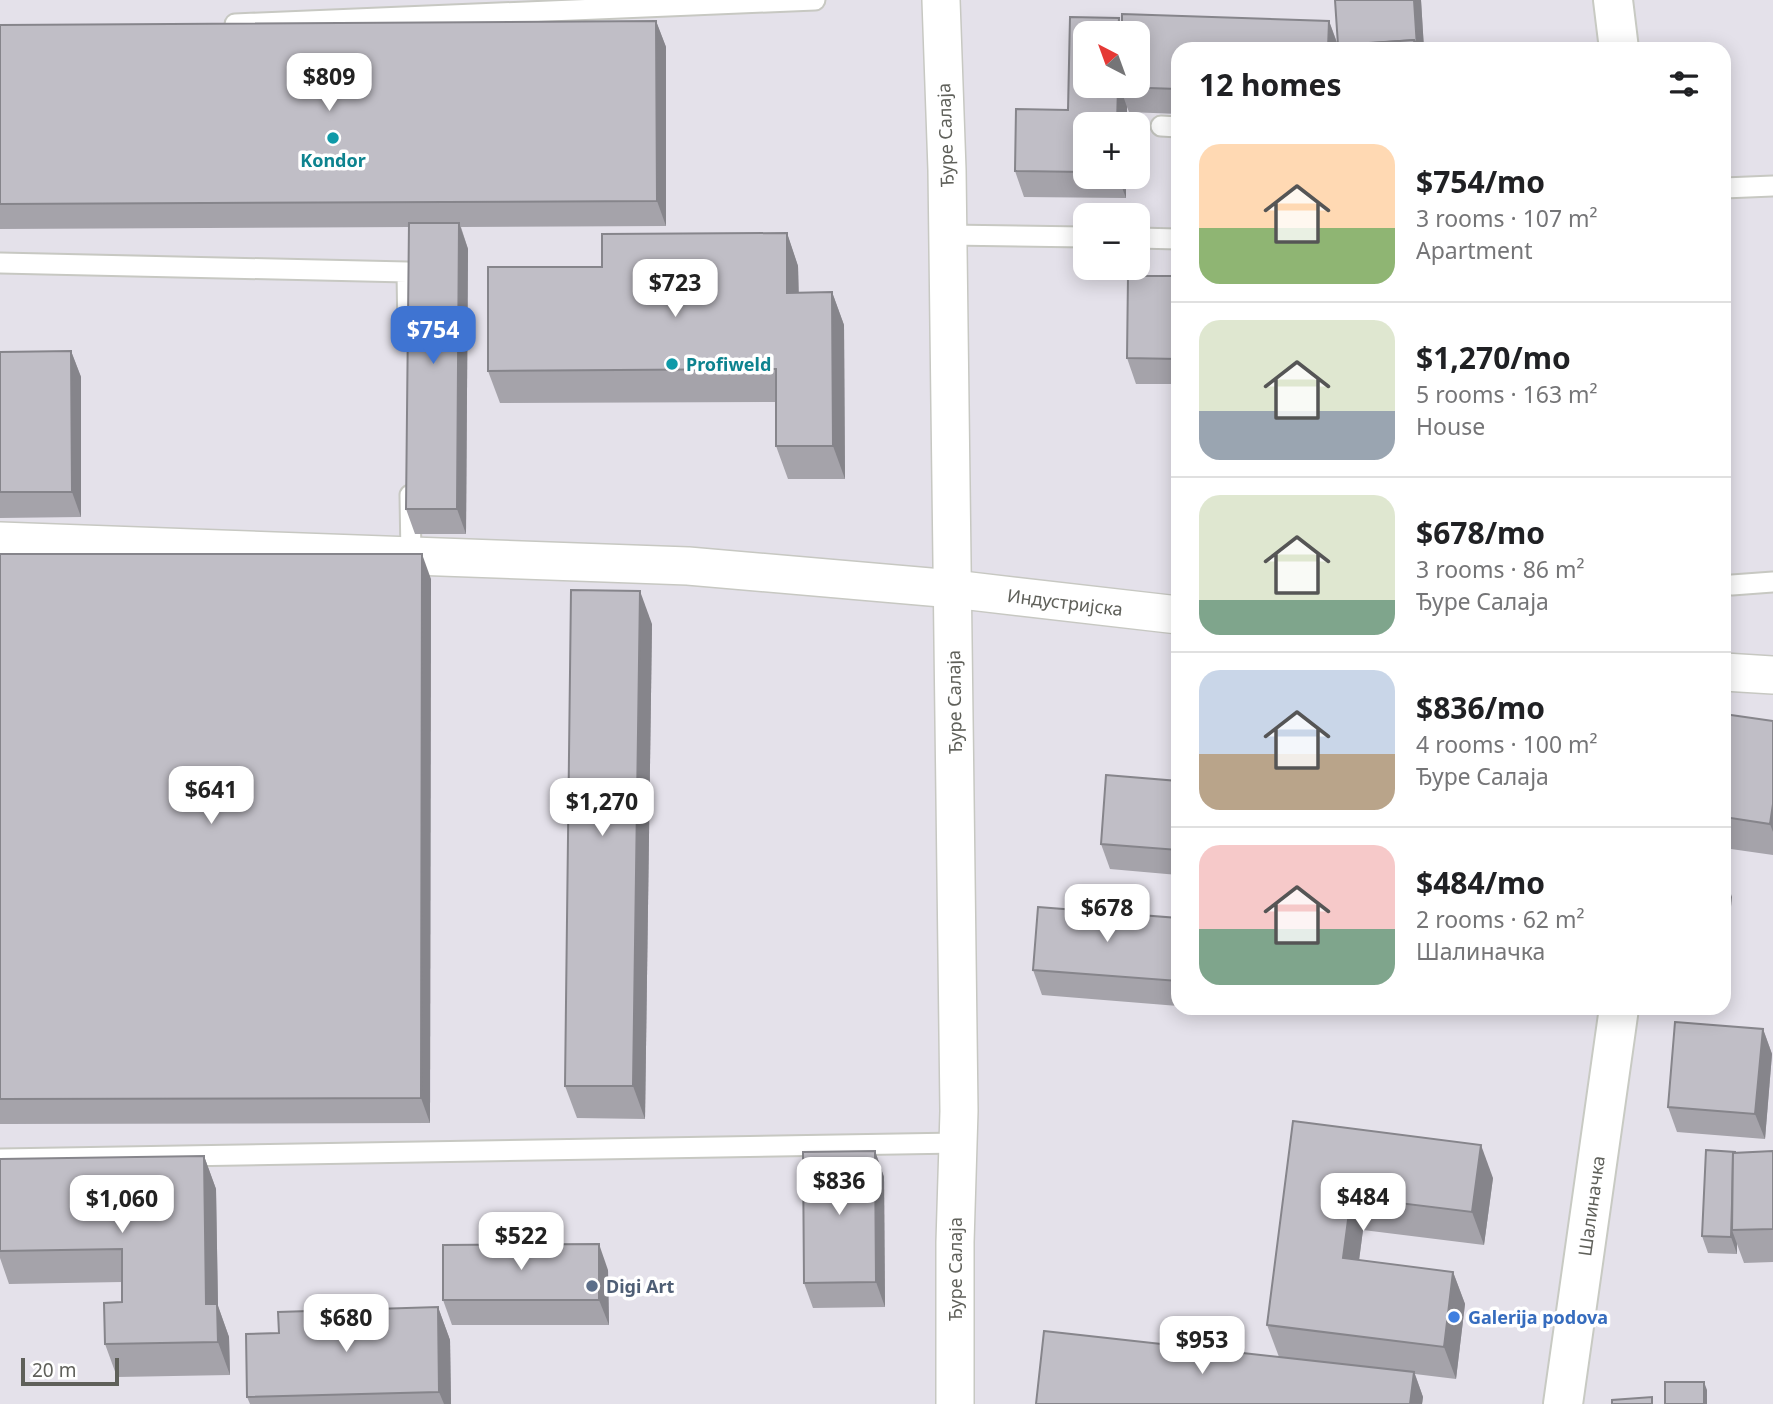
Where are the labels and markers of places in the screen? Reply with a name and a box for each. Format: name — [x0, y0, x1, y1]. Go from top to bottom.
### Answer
pin: $809 — [288, 54, 370, 113]
marker: Kondor — [325, 130, 341, 146]
place label: Kondor — [300, 148, 366, 172]
pin: $723 — [634, 260, 716, 319]
pin: $754 — [392, 306, 474, 366]
place label: Profiweld — [686, 352, 771, 376]
marker: Profiweld — [664, 356, 680, 372]
pin: $641 — [170, 766, 252, 826]
pin: $1,270 — [545, 778, 659, 838]
pin: $678 — [1066, 884, 1148, 944]
pin: $836 — [798, 1158, 880, 1217]
pin: $484 — [1322, 1174, 1404, 1233]
pin: $1,060 — [65, 1176, 179, 1235]
pin: $522 — [480, 1212, 562, 1272]
place label: Digi Art — [606, 1274, 674, 1298]
marker: Digi Art — [584, 1278, 600, 1294]
pin: $680 — [305, 1294, 387, 1354]
place label: Galerija podova — [1468, 1305, 1608, 1329]
marker: Galerija podova — [1446, 1309, 1462, 1325]
pin: $953 — [1161, 1316, 1243, 1376]

